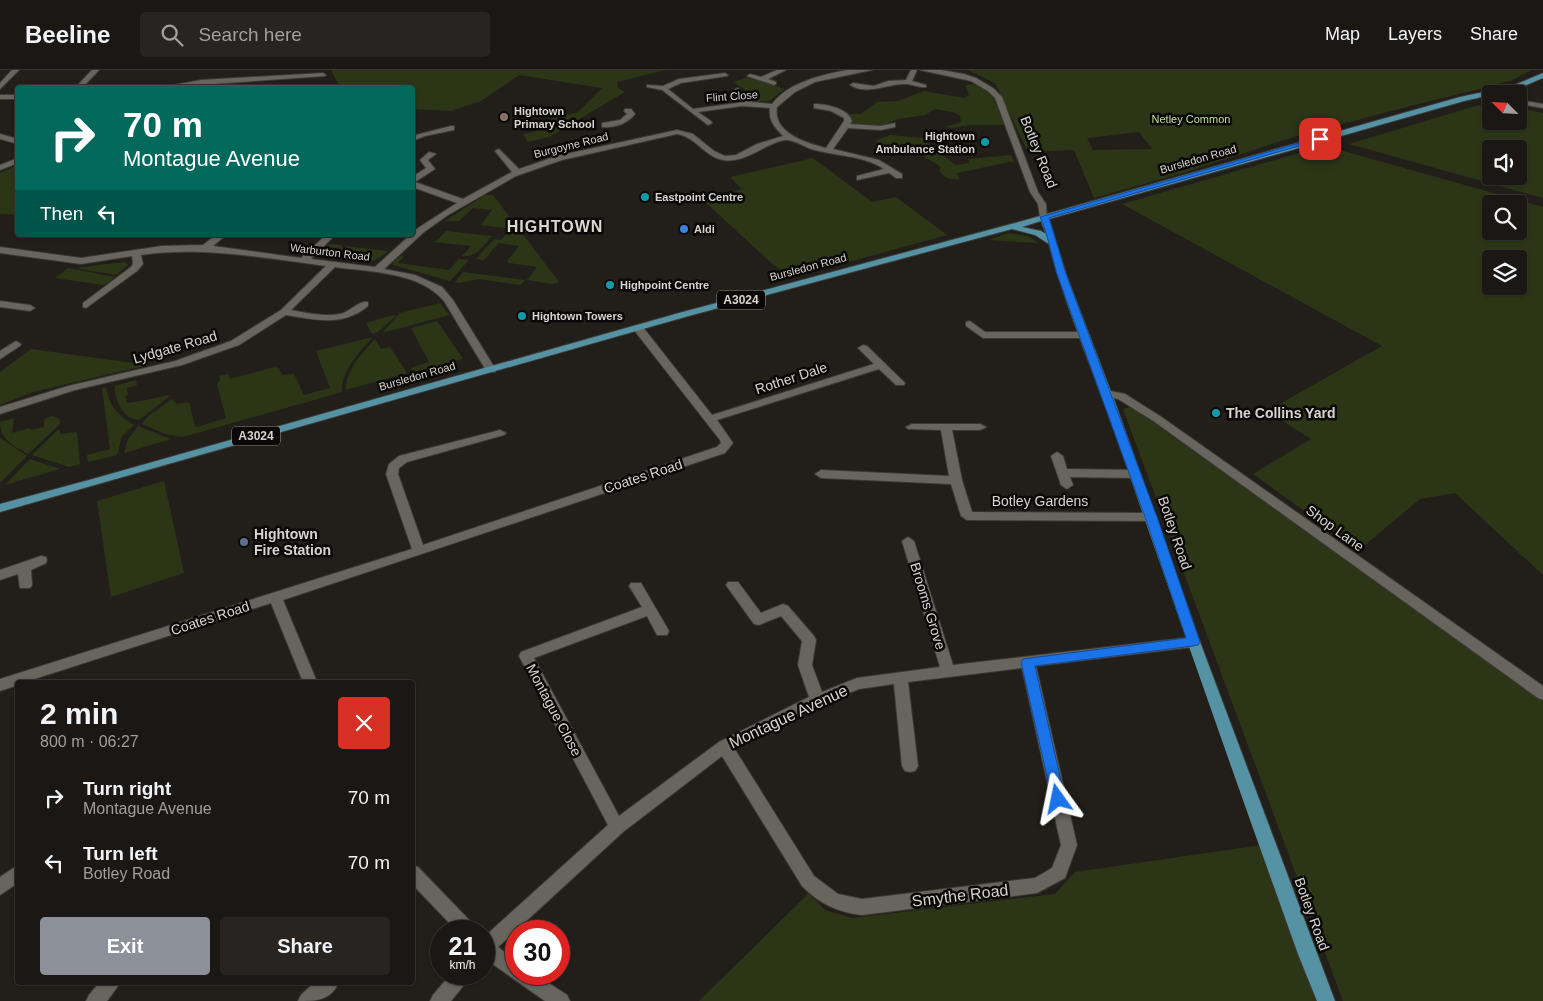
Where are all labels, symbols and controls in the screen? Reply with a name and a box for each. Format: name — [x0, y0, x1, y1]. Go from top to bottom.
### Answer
search box — [140, 12, 490, 57]
text: Beeline — [25, 21, 110, 48]
icon: search — [158, 21, 186, 49]
text: Search here — [198, 24, 302, 45]
text: Map — [1325, 24, 1360, 44]
text: Layers — [1388, 24, 1442, 44]
text: Share — [1470, 24, 1518, 44]
north arrow — [1482, 85, 1528, 130]
map controls — [1482, 85, 1527, 295]
street label: Flint Close — [706, 88, 758, 104]
icon: right — [40, 105, 105, 170]
text: 70 m — [123, 105, 203, 144]
place label: Hightown Primary School — [514, 105, 595, 130]
marker: Hightown Primary School — [498, 111, 510, 123]
park label: Netley Common — [1152, 113, 1230, 125]
street label: Botley Road — [1017, 114, 1061, 190]
pin — [1299, 118, 1341, 160]
icon: arrive — [1306, 125, 1334, 153]
street label: Burgoyne Road — [532, 130, 610, 160]
place label: Hightown Ambulance Station — [875, 130, 975, 155]
marker: Hightown Ambulance Station — [979, 136, 991, 148]
button: sound — [1482, 140, 1527, 185]
street label: Bursledon Road — [1158, 142, 1238, 176]
text: Montague Avenue — [123, 146, 300, 171]
marker: Eastpoint Centre — [639, 191, 651, 203]
place label: Eastpoint Centre — [655, 191, 743, 203]
button: search — [1482, 195, 1527, 240]
icon: left — [93, 200, 121, 228]
text: Then — [40, 203, 83, 224]
district label: HIGHTOWN — [507, 218, 603, 235]
marker: Aldi — [678, 223, 690, 235]
place label: Aldi — [694, 223, 715, 235]
street label: Warburton Road — [289, 241, 371, 263]
button: layers — [1482, 250, 1527, 295]
street label: Bursledon Road — [768, 251, 848, 283]
marker: Highpoint Centre — [604, 279, 616, 291]
place label: Highpoint Centre — [620, 279, 709, 291]
road number: A3024 — [717, 290, 765, 310]
marker: Hightown Towers — [516, 310, 528, 322]
place label: Hightown Towers — [532, 310, 623, 322]
street label: Lydgate Road — [131, 327, 219, 367]
street label: Bursledon Road — [377, 359, 457, 393]
street label: Rother Dale — [753, 359, 829, 397]
place label: The Collins Yard — [1226, 405, 1335, 421]
marker: The Collins Yard — [1210, 407, 1222, 419]
road number: A3024 — [232, 426, 280, 446]
street label: Coates Road — [602, 456, 684, 496]
street label: Botley Gardens — [992, 493, 1088, 509]
street label: Botley Road — [1155, 494, 1195, 572]
street label: Shop Lane — [1303, 502, 1367, 555]
place label: Hightown Fire Station — [254, 526, 331, 558]
marker: Hightown Fire Station — [238, 536, 250, 548]
street label: Brooms Grove — [907, 561, 949, 652]
street label: Coates Road — [169, 598, 251, 638]
street label: Montague Close — [523, 661, 585, 759]
street label: Montague Avenue — [726, 682, 850, 751]
text: 2 min — [40, 697, 118, 730]
button: close — [338, 697, 390, 749]
text: 800 m · 06:27 — [40, 733, 139, 750]
position arrow — [1031, 772, 1083, 824]
text: Turn right — [83, 778, 171, 799]
icon: right — [40, 784, 68, 812]
text: 70 m — [348, 787, 390, 808]
text: Montague Avenue — [83, 800, 212, 817]
text: Turn left — [83, 843, 158, 864]
icon: left — [40, 849, 68, 877]
text: 70 m — [348, 852, 390, 873]
text: Botley Road — [83, 865, 170, 882]
street label: Botley Road — [1291, 875, 1333, 953]
street label: Smythe Road — [911, 881, 1009, 910]
button: Exit — [40, 917, 210, 975]
button: Share — [220, 917, 390, 975]
speed limit sign: 30 — [505, 920, 570, 985]
text: 21 — [449, 932, 476, 960]
text: km/h — [449, 958, 476, 972]

